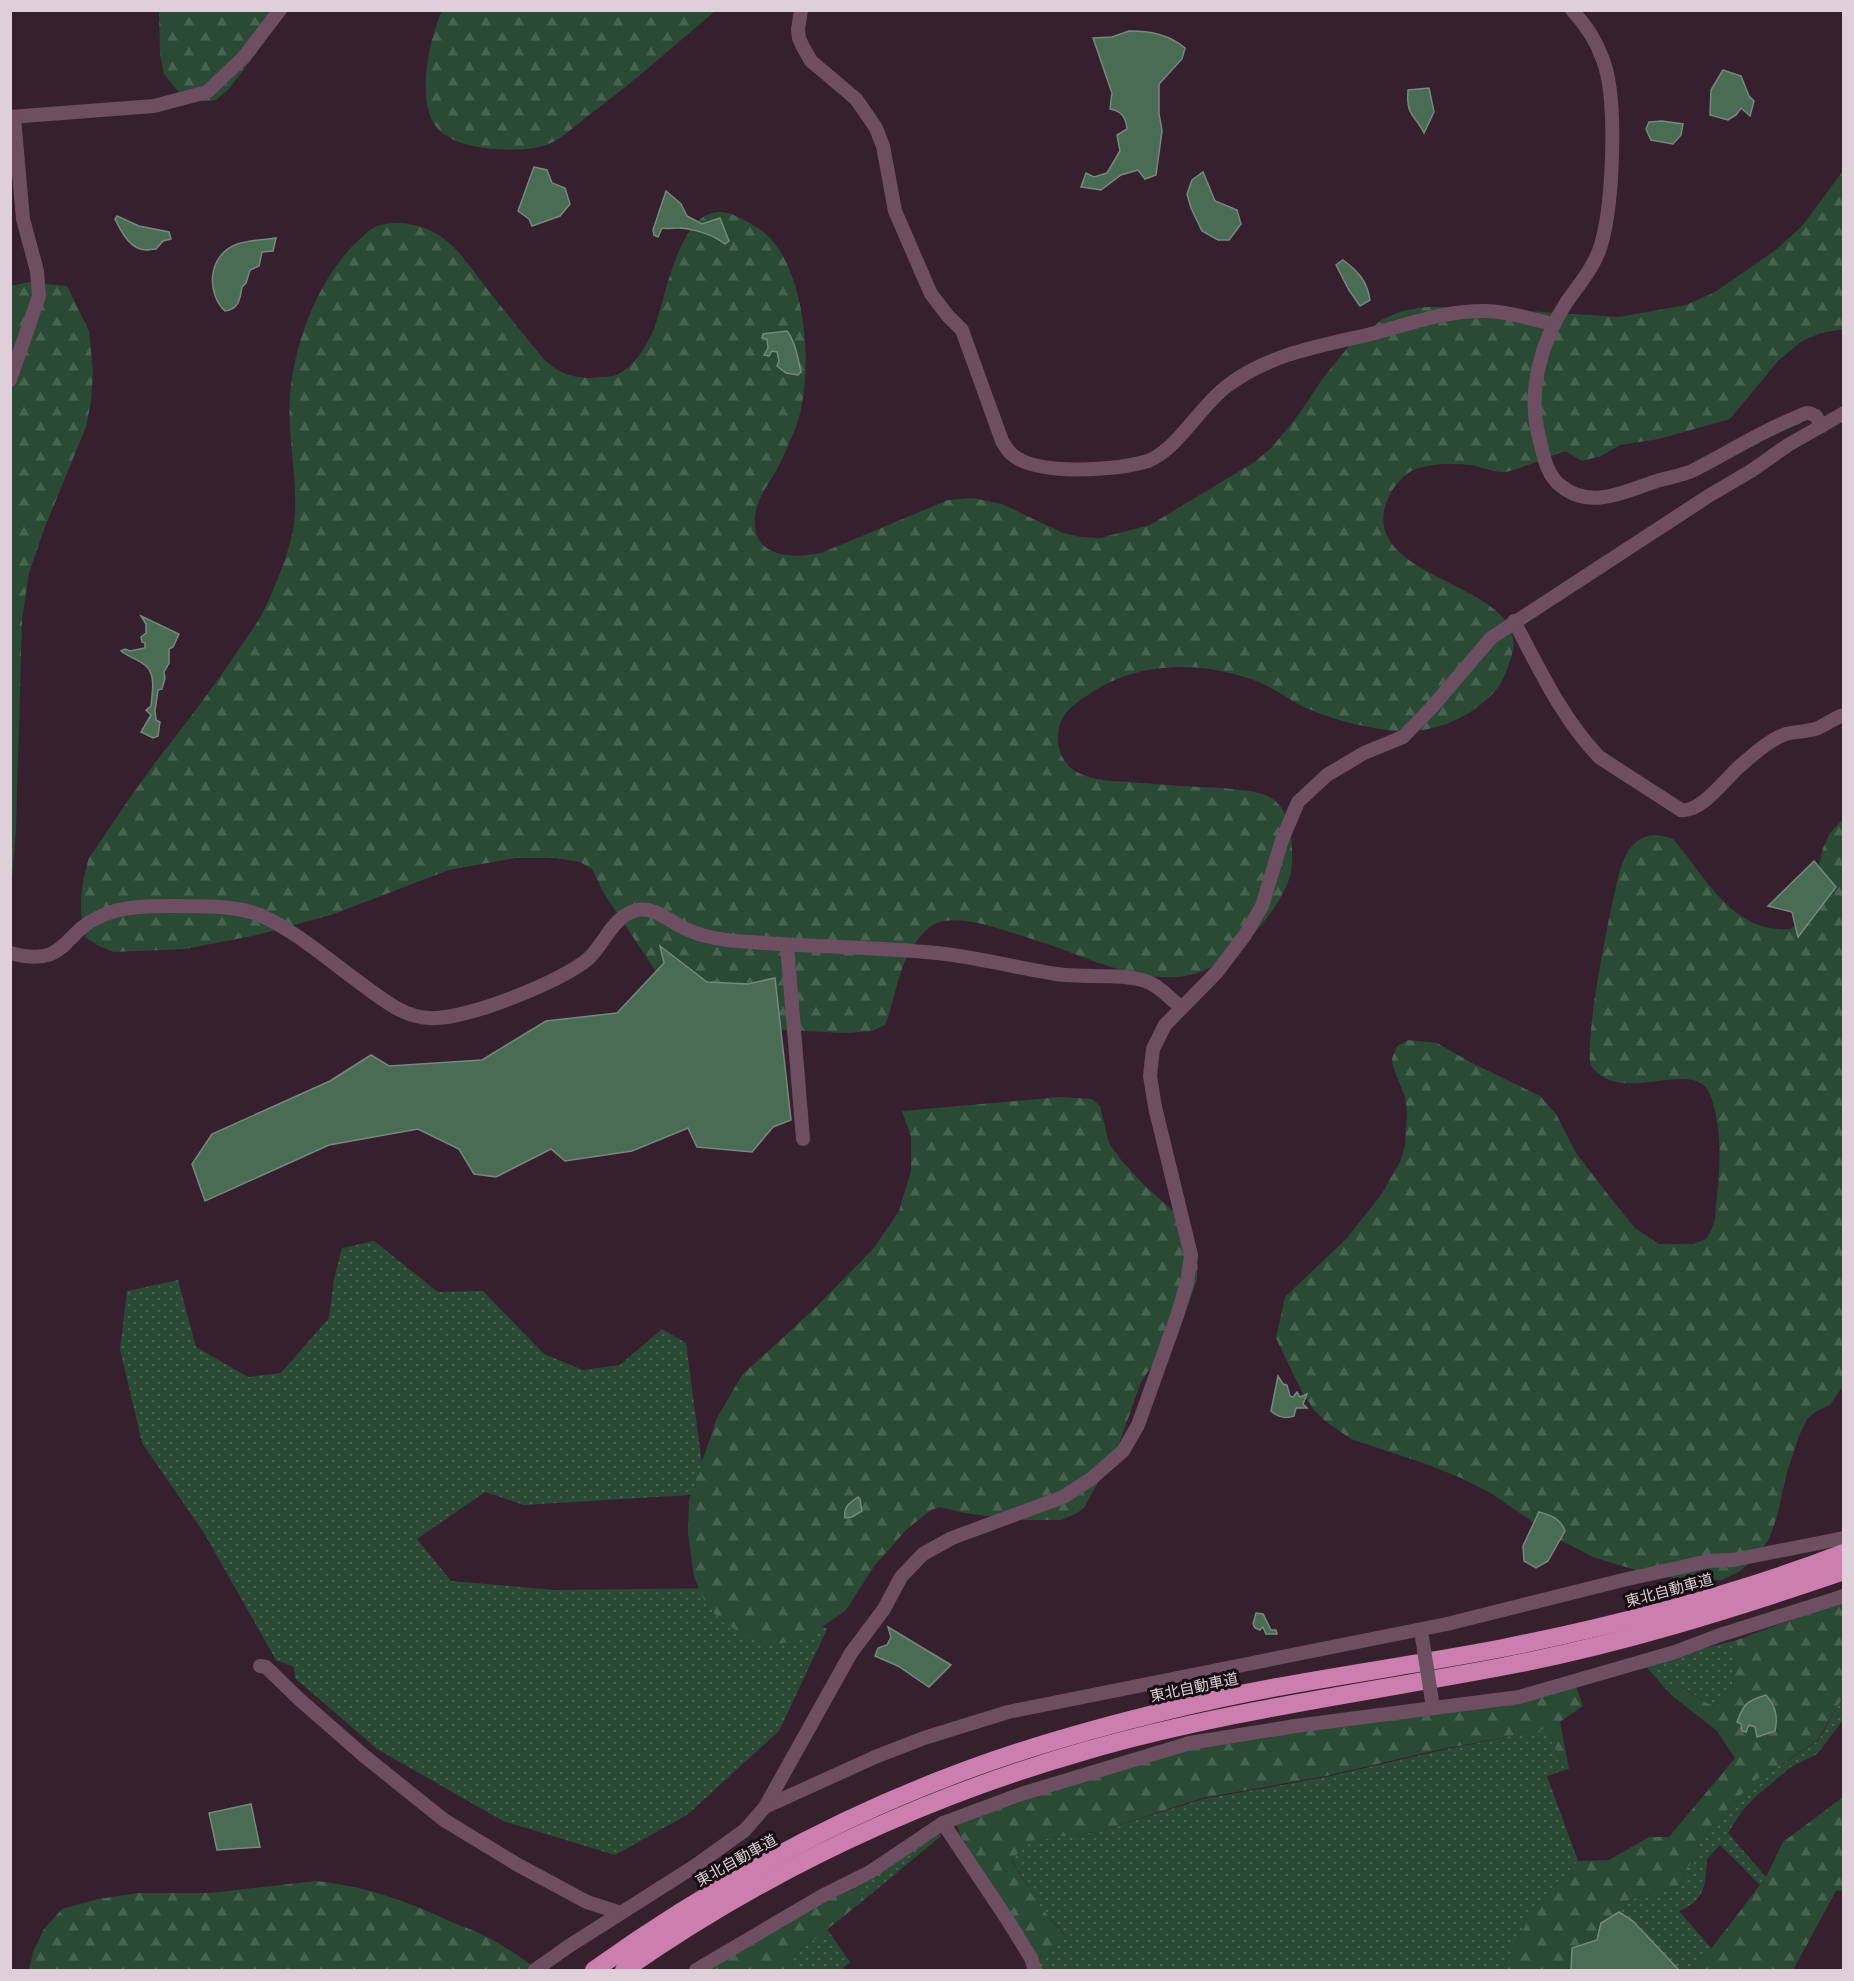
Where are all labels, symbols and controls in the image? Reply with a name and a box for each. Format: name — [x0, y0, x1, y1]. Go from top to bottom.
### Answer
street label: 東北自動車道 — [1623, 1569, 1715, 1611]
street label: 東北自動車道 — [1148, 1668, 1240, 1706]
street label: 東北自動車道 — [692, 1830, 780, 1890]

